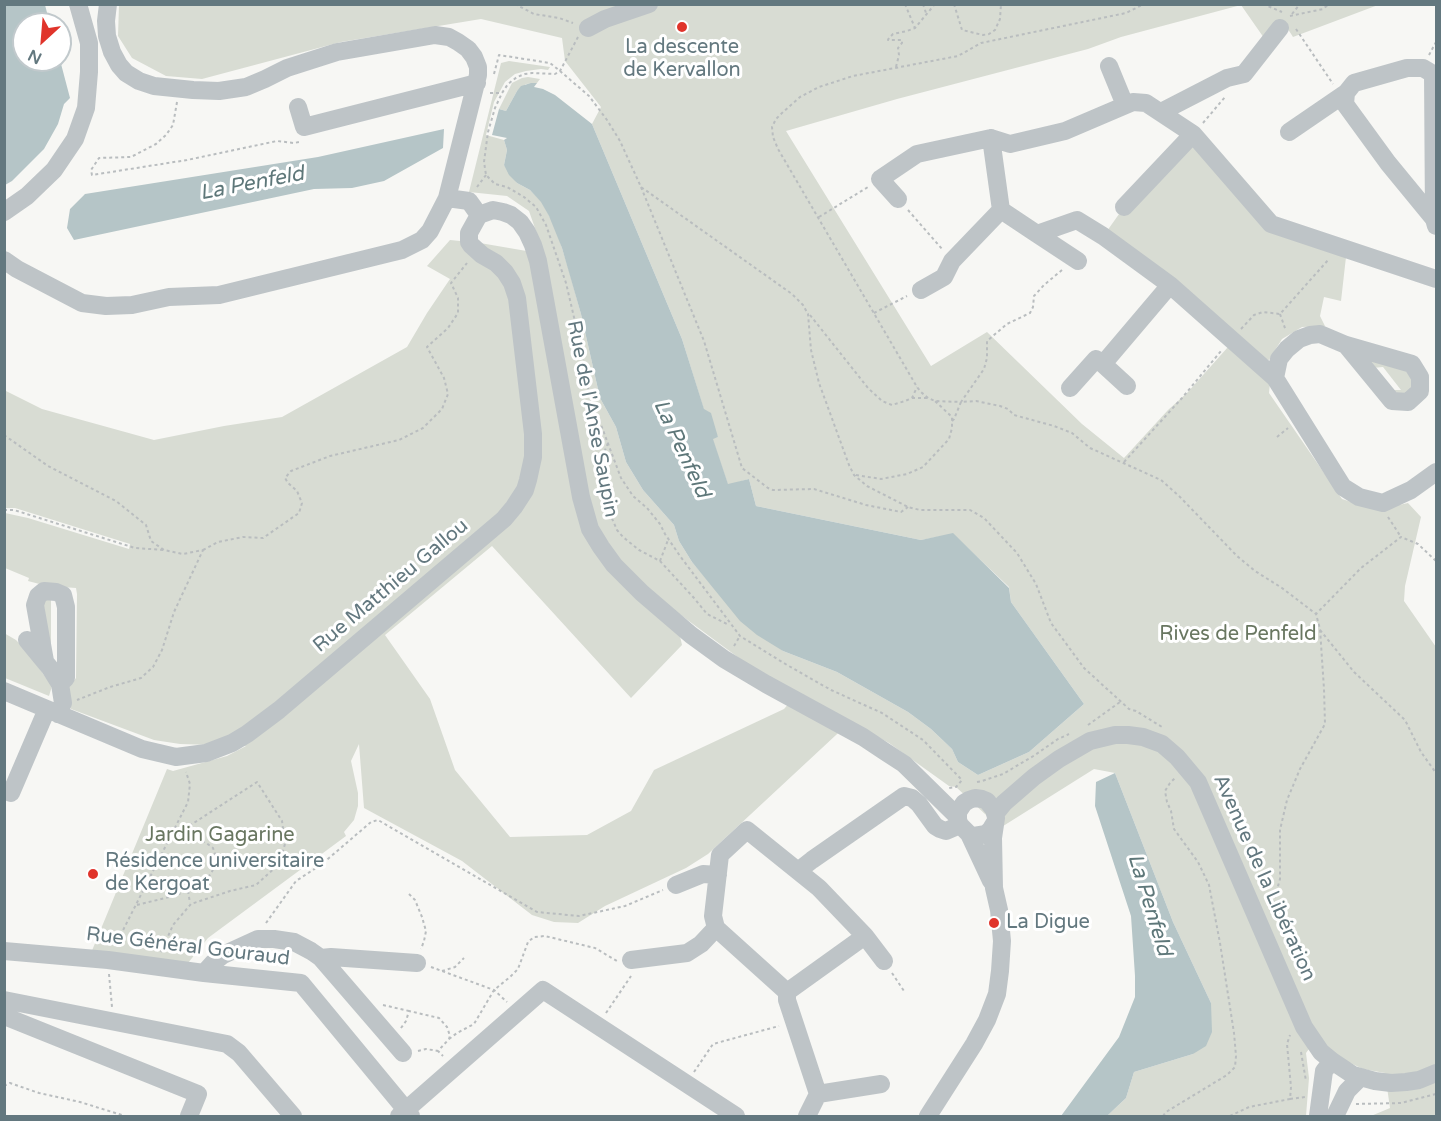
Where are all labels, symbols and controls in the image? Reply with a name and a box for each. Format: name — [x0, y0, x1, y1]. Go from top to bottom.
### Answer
north arrow — [12, 12, 72, 72]
marker: La descente de Kervallon — [675, 20, 689, 34]
place label: La descente de Kervallon — [623, 36, 741, 83]
text: N — [25, 45, 45, 68]
water label: La Penfeld — [198, 162, 306, 206]
street label: Rue de l'Anse Saupin — [561, 319, 623, 519]
water label: La Penfeld — [647, 396, 715, 502]
street label: Rue Matthieu Gallou — [309, 514, 473, 658]
park label: Rives de Penfeld — [1159, 623, 1317, 647]
street label: Avenue de la Libération — [1208, 771, 1320, 985]
park label: Jardin Gagarine — [145, 824, 295, 848]
place label: Résidence universitaire de Kergoat — [105, 850, 324, 897]
water label: La Penfeld — [1122, 851, 1176, 959]
marker: Résidence universitaire de Kergoat — [86, 867, 100, 881]
place label: La Digue — [1006, 911, 1090, 935]
marker: La Digue — [987, 916, 1001, 930]
street label: Rue Général Gouraud — [85, 923, 291, 971]

